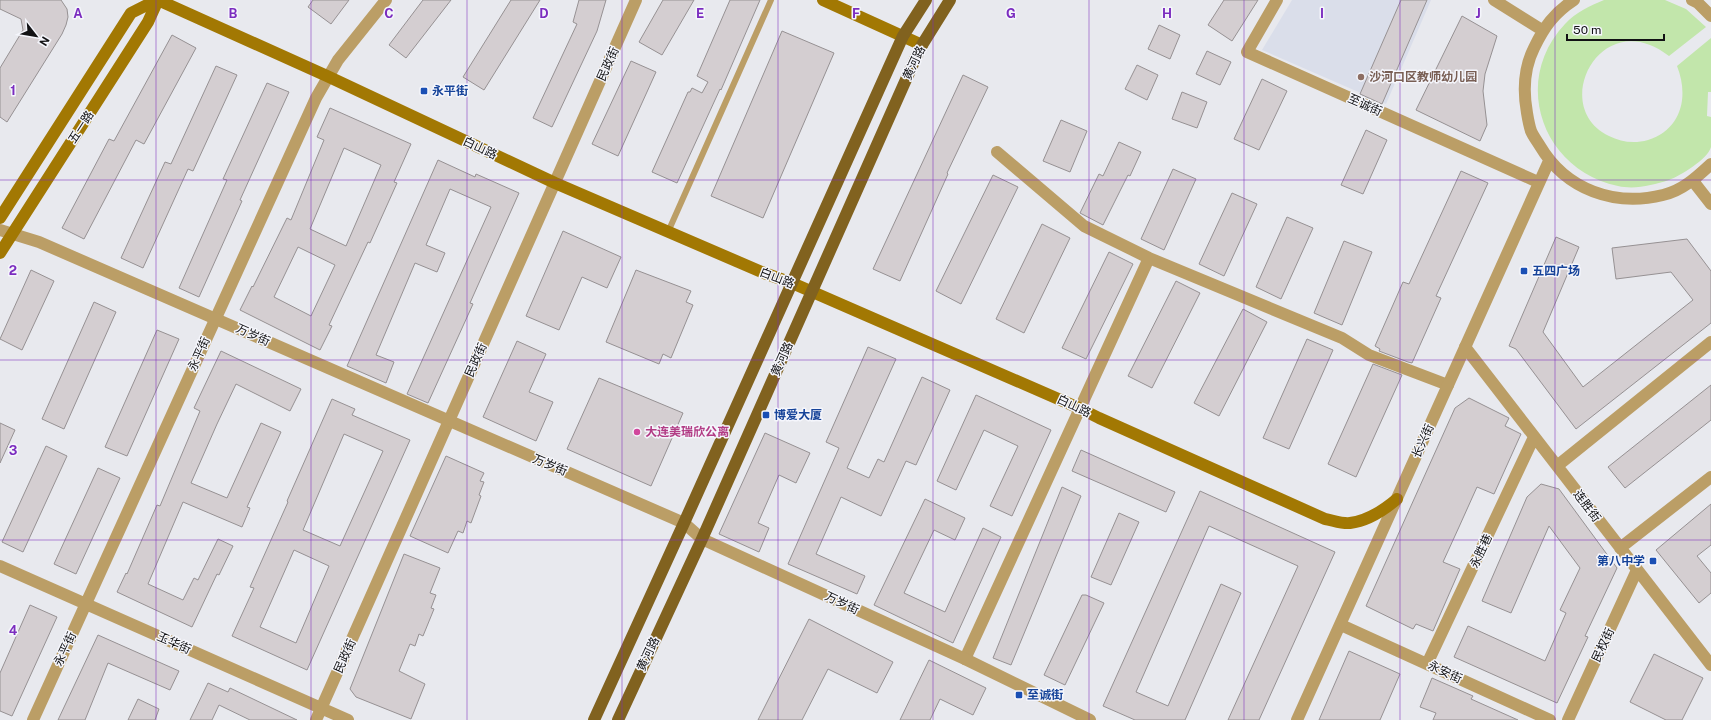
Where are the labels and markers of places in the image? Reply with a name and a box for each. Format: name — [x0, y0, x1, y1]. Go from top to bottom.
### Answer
place label: 沙河口区教师幼儿园 — [1369, 70, 1477, 84]
marker: 沙河口区教师幼儿园 — [1356, 72, 1366, 82]
place label: 永平街 — [432, 84, 468, 98]
marker: 永平街 — [419, 86, 429, 96]
place label: 五四广场 — [1532, 264, 1580, 278]
marker: 五四广场 — [1519, 266, 1529, 276]
place label: 博爱大厦 — [774, 408, 822, 422]
marker: 博爱大厦 — [761, 410, 771, 420]
place label: 大连美瑞欣公离 — [645, 425, 729, 439]
marker: 大连美瑞欣公离 — [632, 427, 642, 437]
place label: 第八中学 — [1597, 554, 1645, 568]
marker: 第八中学 — [1648, 556, 1658, 566]
place label: 至诚街 — [1027, 688, 1063, 702]
marker: 至诚街 — [1014, 690, 1024, 700]

